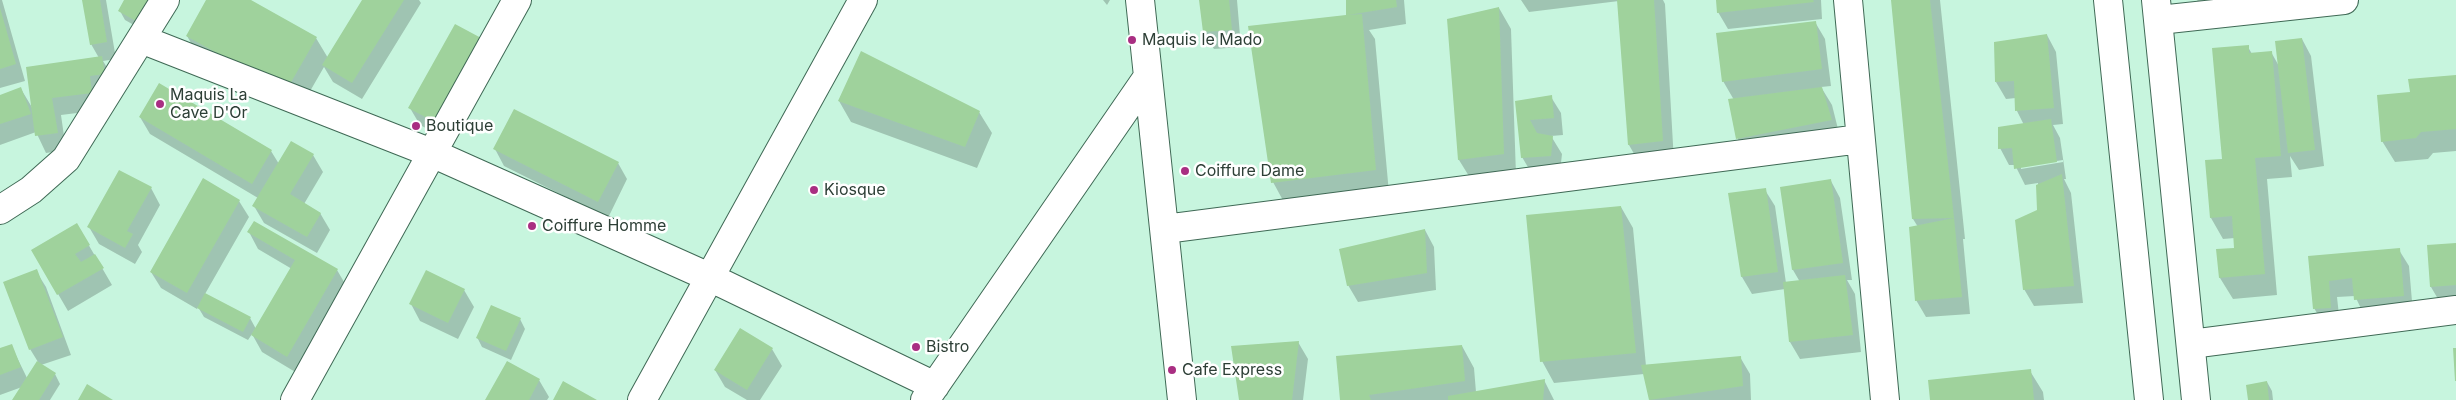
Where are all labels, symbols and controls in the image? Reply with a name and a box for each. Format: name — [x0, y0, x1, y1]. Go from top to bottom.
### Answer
place label: Maquis le Mado — [1142, 30, 1262, 50]
marker: Maquis le Mado — [1126, 34, 1138, 46]
place label: Maquis La Cave D'Or — [170, 85, 248, 123]
marker: Maquis La Cave D'Or — [154, 98, 166, 110]
place label: Boutique — [426, 116, 493, 136]
marker: Boutique — [410, 120, 422, 132]
place label: Coiffure Dame — [1195, 161, 1304, 181]
marker: Coiffure Dame — [1179, 165, 1191, 177]
place label: Kiosque — [824, 180, 886, 200]
marker: Kiosque — [808, 184, 820, 196]
place label: Coiffure Homme — [542, 216, 666, 236]
marker: Coiffure Homme — [526, 220, 538, 232]
place label: Bistro — [926, 337, 969, 357]
marker: Bistro — [910, 341, 922, 353]
place label: Cafe Express — [1182, 360, 1282, 380]
marker: Cafe Express — [1166, 364, 1178, 376]

